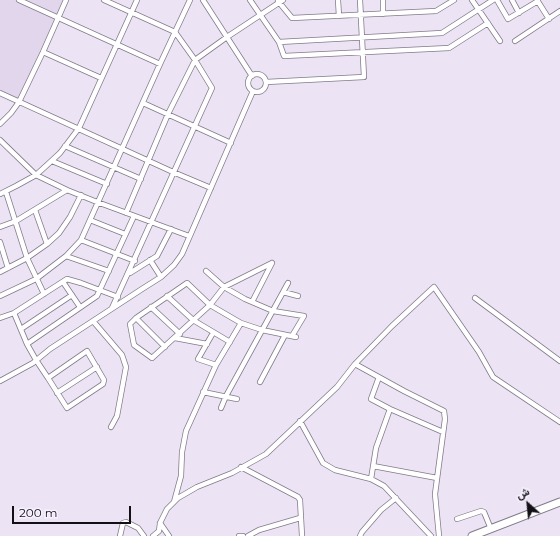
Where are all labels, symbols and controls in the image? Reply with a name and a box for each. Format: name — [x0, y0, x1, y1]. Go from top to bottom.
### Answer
north arrow — [508, 484, 548, 524]
text: ش — [513, 484, 532, 503]
scale bar — [14, 498, 133, 524]
text: 200 m — [19, 505, 58, 520]

